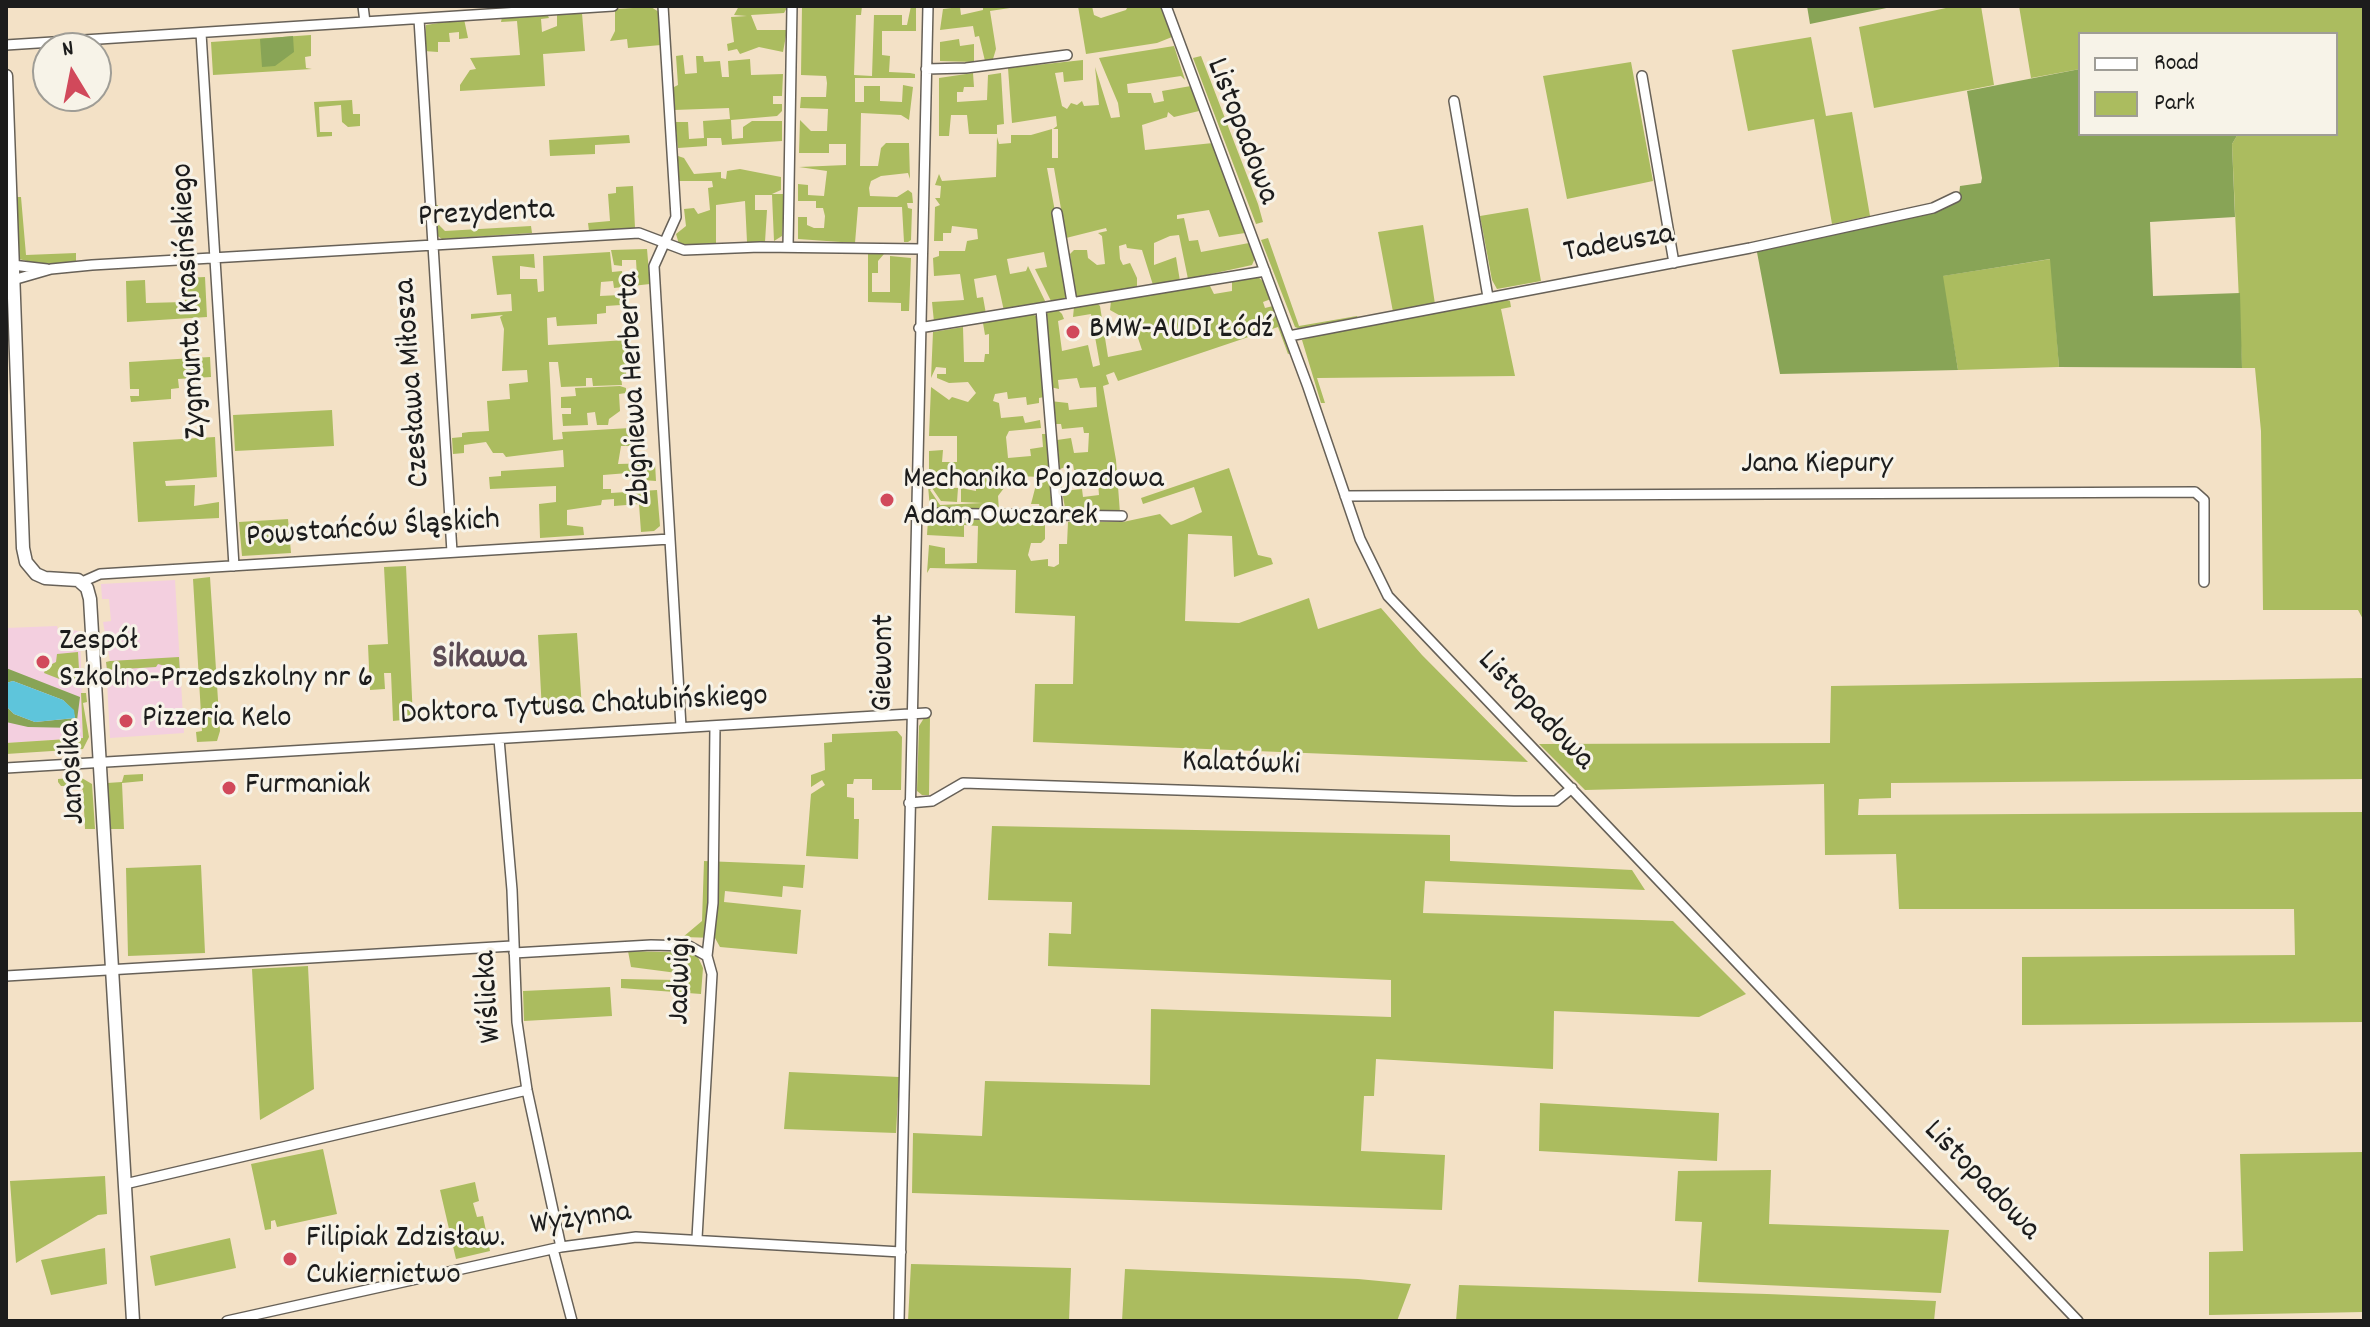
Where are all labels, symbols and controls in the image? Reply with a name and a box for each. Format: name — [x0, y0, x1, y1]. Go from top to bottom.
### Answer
north arrow — [32, 32, 112, 112]
legend — [2078, 32, 2338, 136]
text: N — [60, 34, 76, 66]
text: Road — [2154, 47, 2199, 81]
street label: Listopadowa — [1195, 54, 1285, 210]
text: Park — [2154, 87, 2195, 121]
street label: Zygmunta Krasińskiego — [166, 162, 218, 440]
street label: Prezydenta — [417, 193, 555, 239]
street label: Tadeusza — [1561, 217, 1677, 275]
street label: Zbigniewa Herberta — [612, 271, 662, 507]
street label: Czesława Miłosza — [389, 277, 441, 489]
place label: BMW-AUDI Łódź — [1089, 313, 1273, 351]
marker: BMW-AUDI Łódź — [1064, 323, 1082, 341]
street label: Jana Kiepury — [1741, 448, 1893, 486]
place label: Mechanika Pojazdowa Adam Owczarek — [903, 463, 1164, 538]
marker: Mechanika Pojazdowa Adam Owczarek — [878, 491, 896, 509]
street label: Powstańców Śląskich — [245, 503, 501, 559]
street label: Giewont — [866, 614, 906, 712]
place label: Zespół Szkolno-Przedszkolny nr 6 — [59, 625, 373, 700]
district label: Sikawa — [432, 639, 526, 683]
street label: Listopadowa — [1467, 644, 1601, 780]
marker: Zespół Szkolno-Przedszkolny nr 6 — [34, 653, 52, 671]
street label: Doktora Tytusa Chałubińskiego — [399, 679, 769, 737]
place label: Pizzeria Kelo — [142, 702, 292, 740]
marker: Pizzeria Kelo — [117, 712, 135, 730]
street label: Janosika — [53, 720, 97, 826]
street label: Kalatówki — [1181, 745, 1301, 787]
place label: Furmaniak — [245, 769, 371, 807]
marker: Furmaniak — [220, 779, 238, 797]
street label: Jadwigi — [663, 937, 703, 1025]
street label: Wiślicka — [469, 950, 513, 1044]
street label: Listopadowa — [1913, 1114, 2047, 1250]
street label: Wyżynna — [528, 1195, 634, 1247]
place label: Filipiak Zdzisław. Cukiernictwo — [306, 1222, 505, 1297]
marker: Filipiak Zdzisław. Cukiernictwo — [281, 1250, 299, 1268]

